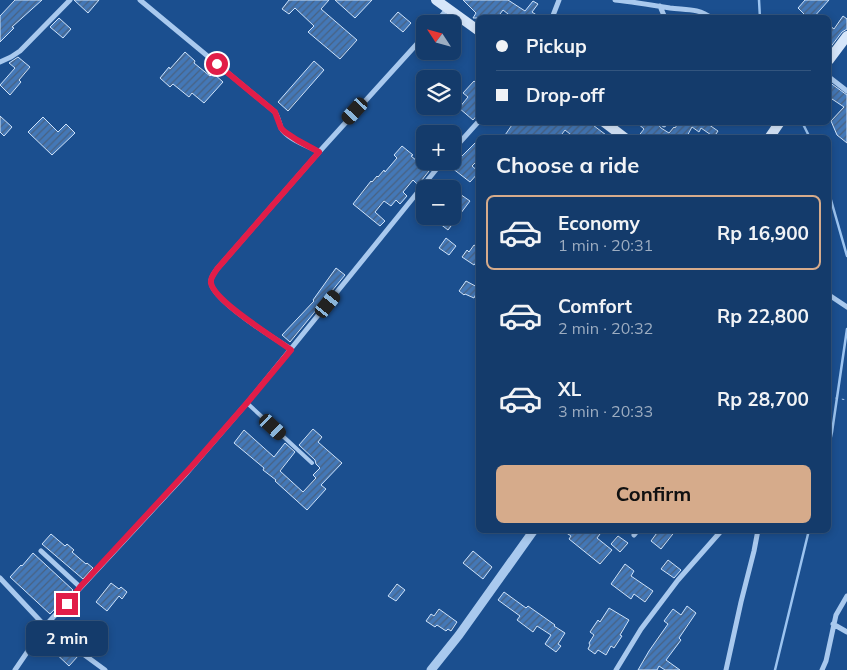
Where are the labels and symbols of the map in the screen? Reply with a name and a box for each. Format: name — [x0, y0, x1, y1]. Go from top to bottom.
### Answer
north arrow — [416, 15, 461, 60]
route start — [206, 53, 228, 75]
car — [339, 95, 370, 127]
car — [312, 288, 343, 320]
car — [256, 411, 289, 443]
route end — [56, 593, 78, 615]
callout: 2 min — [26, 622, 108, 656]

